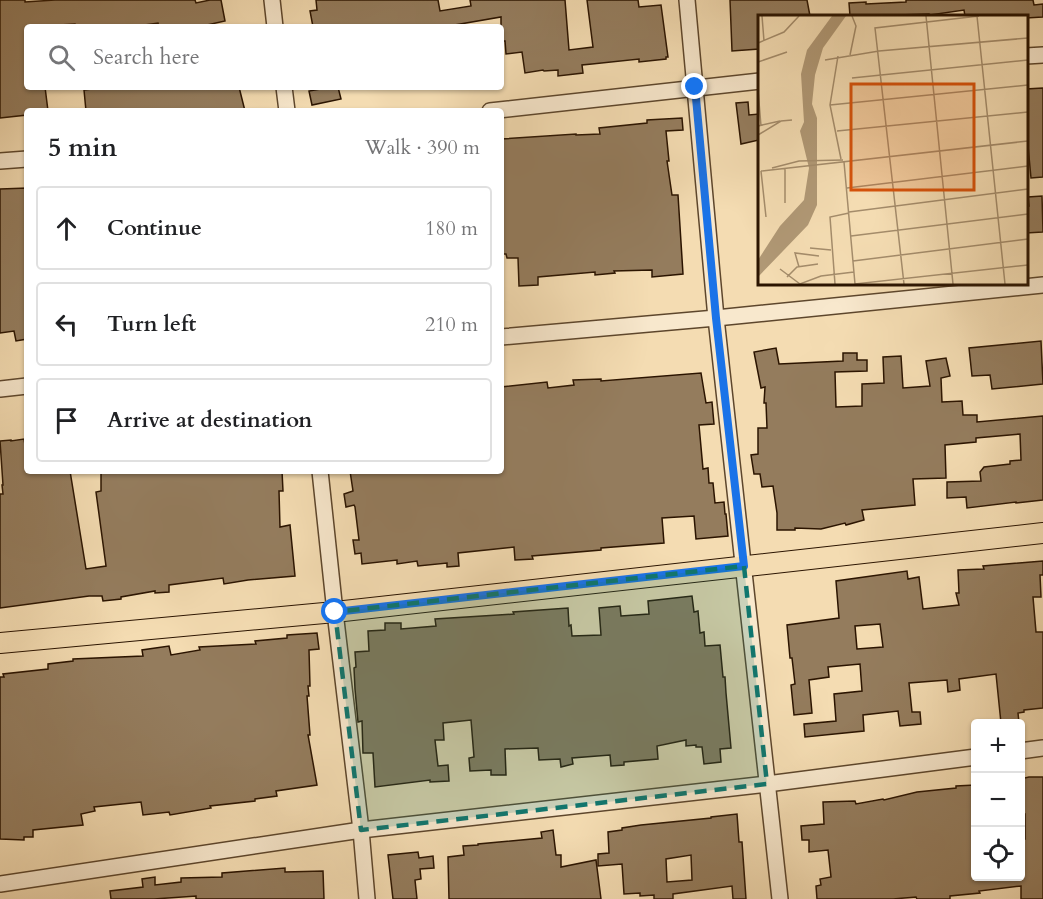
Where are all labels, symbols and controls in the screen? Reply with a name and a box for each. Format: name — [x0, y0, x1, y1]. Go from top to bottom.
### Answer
inset map — [758, 15, 1028, 285]
search box — [24, 24, 504, 90]
icon: search — [45, 41, 78, 74]
text: Search here — [93, 42, 200, 72]
route end — [681, 73, 707, 99]
text: 5 min — [48, 130, 117, 165]
text: Walk · 390 m — [365, 134, 480, 161]
icon: ahead — [50, 212, 83, 245]
text: Continue — [107, 213, 202, 243]
text: 180 m — [425, 215, 478, 242]
icon: left — [50, 308, 83, 341]
text: Turn left — [107, 309, 196, 339]
text: 210 m — [425, 311, 478, 338]
icon: arrive — [50, 404, 83, 437]
text: Arrive at destination — [107, 405, 312, 435]
route start — [321, 598, 347, 624]
map controls — [971, 719, 1025, 881]
button: + — [971, 719, 1025, 773]
button: − — [971, 773, 1025, 827]
button: locate — [971, 827, 1025, 881]

